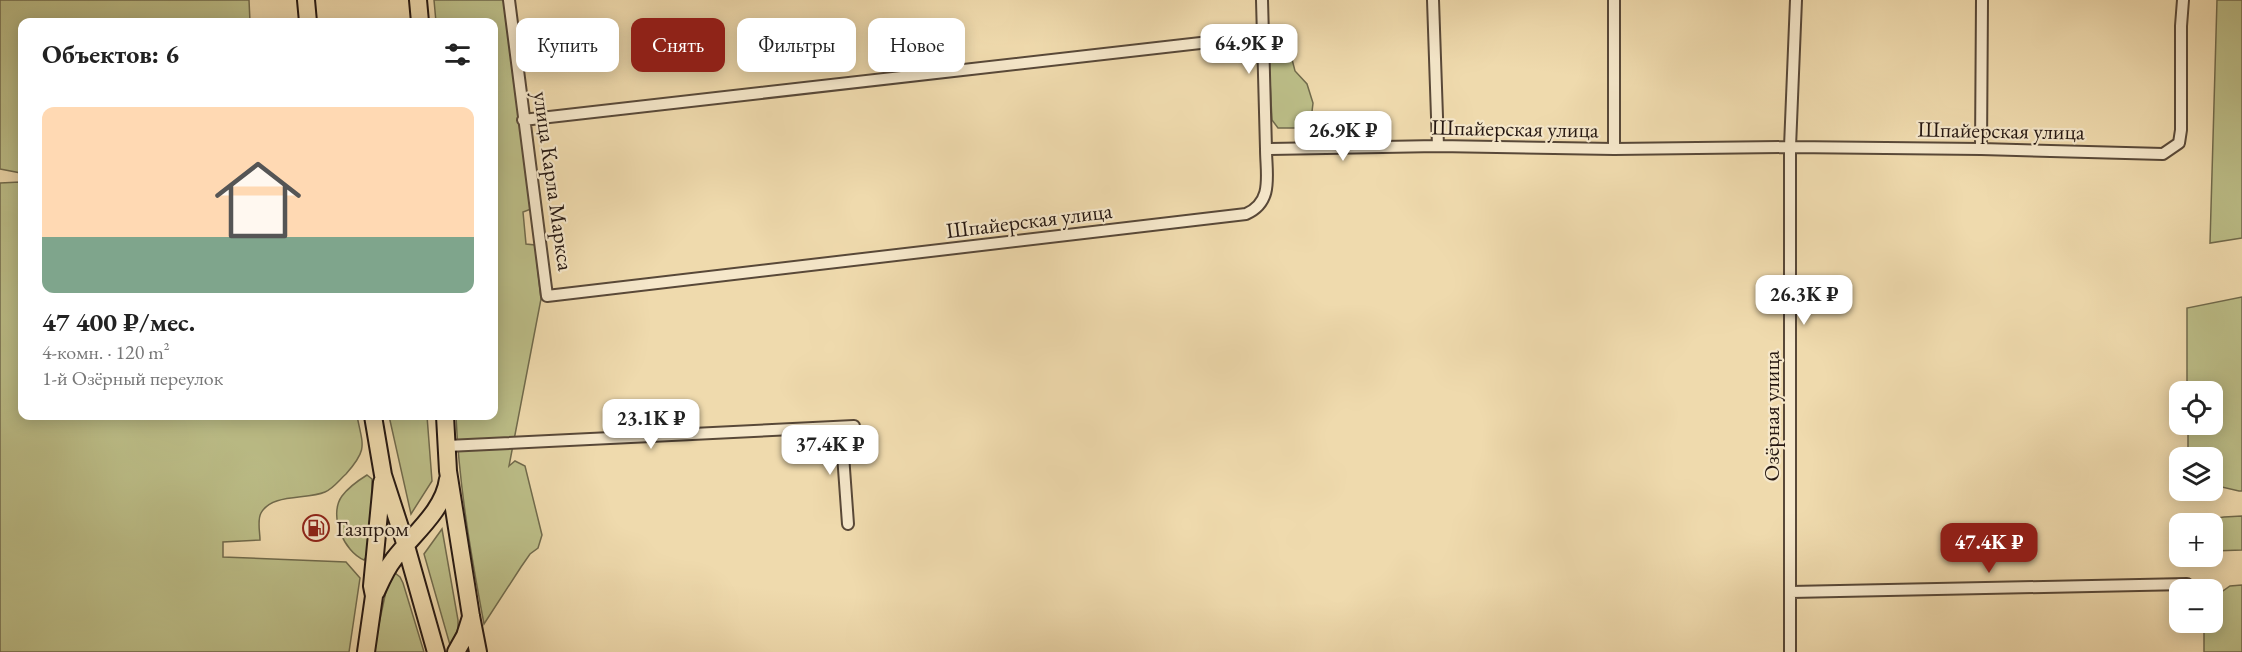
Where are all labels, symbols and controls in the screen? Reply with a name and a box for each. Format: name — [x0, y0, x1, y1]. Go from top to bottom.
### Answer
chip: Купить — [516, 18, 619, 72]
chip: Снять — [631, 18, 725, 72]
chip: Фильтры — [737, 18, 856, 72]
chip: Новое — [868, 18, 965, 72]
pin: 64.9K ₽ — [1194, 24, 1304, 75]
text: 64.9K ₽ — [1215, 30, 1283, 56]
text: Объектов: 6 — [42, 37, 179, 71]
icon: filters — [441, 38, 474, 71]
street label: улица Карла Маркса — [527, 90, 580, 273]
pin: 26.9K ₽ — [1288, 111, 1398, 162]
street label: Шпайерская улица — [1431, 113, 1599, 144]
street label: Шпайерская улица — [1917, 115, 2085, 146]
text: 26.9K ₽ — [1309, 117, 1377, 143]
icon: home — [204, 146, 312, 254]
street label: Шпайерская улица — [944, 196, 1114, 245]
pin: 26.3K ₽ — [1749, 275, 1859, 326]
text: 26.3K ₽ — [1770, 281, 1838, 307]
text: 47 400 ₽/мес. — [42, 305, 195, 339]
text: 4-комн. · 120 m² — [42, 339, 170, 365]
street label: Озёрная улица — [1757, 350, 1786, 482]
text: 1-й Озёрный переулок — [42, 365, 223, 391]
map controls — [2169, 381, 2223, 633]
button: locate — [2169, 381, 2223, 435]
pin: 23.1K ₽ — [596, 399, 706, 450]
text: 23.1K ₽ — [617, 405, 685, 431]
pin: 37.4K ₽ — [775, 425, 885, 476]
text: 37.4K ₽ — [796, 431, 864, 457]
button: layers — [2169, 447, 2223, 501]
fuel station icon: Газпром — [301, 513, 331, 543]
button: + — [2169, 513, 2223, 567]
place label: Газпром — [336, 514, 409, 543]
pin: 47.4K ₽ — [1934, 523, 2044, 574]
text: 47.4K ₽ — [1955, 529, 2023, 555]
button: − — [2169, 579, 2223, 633]

